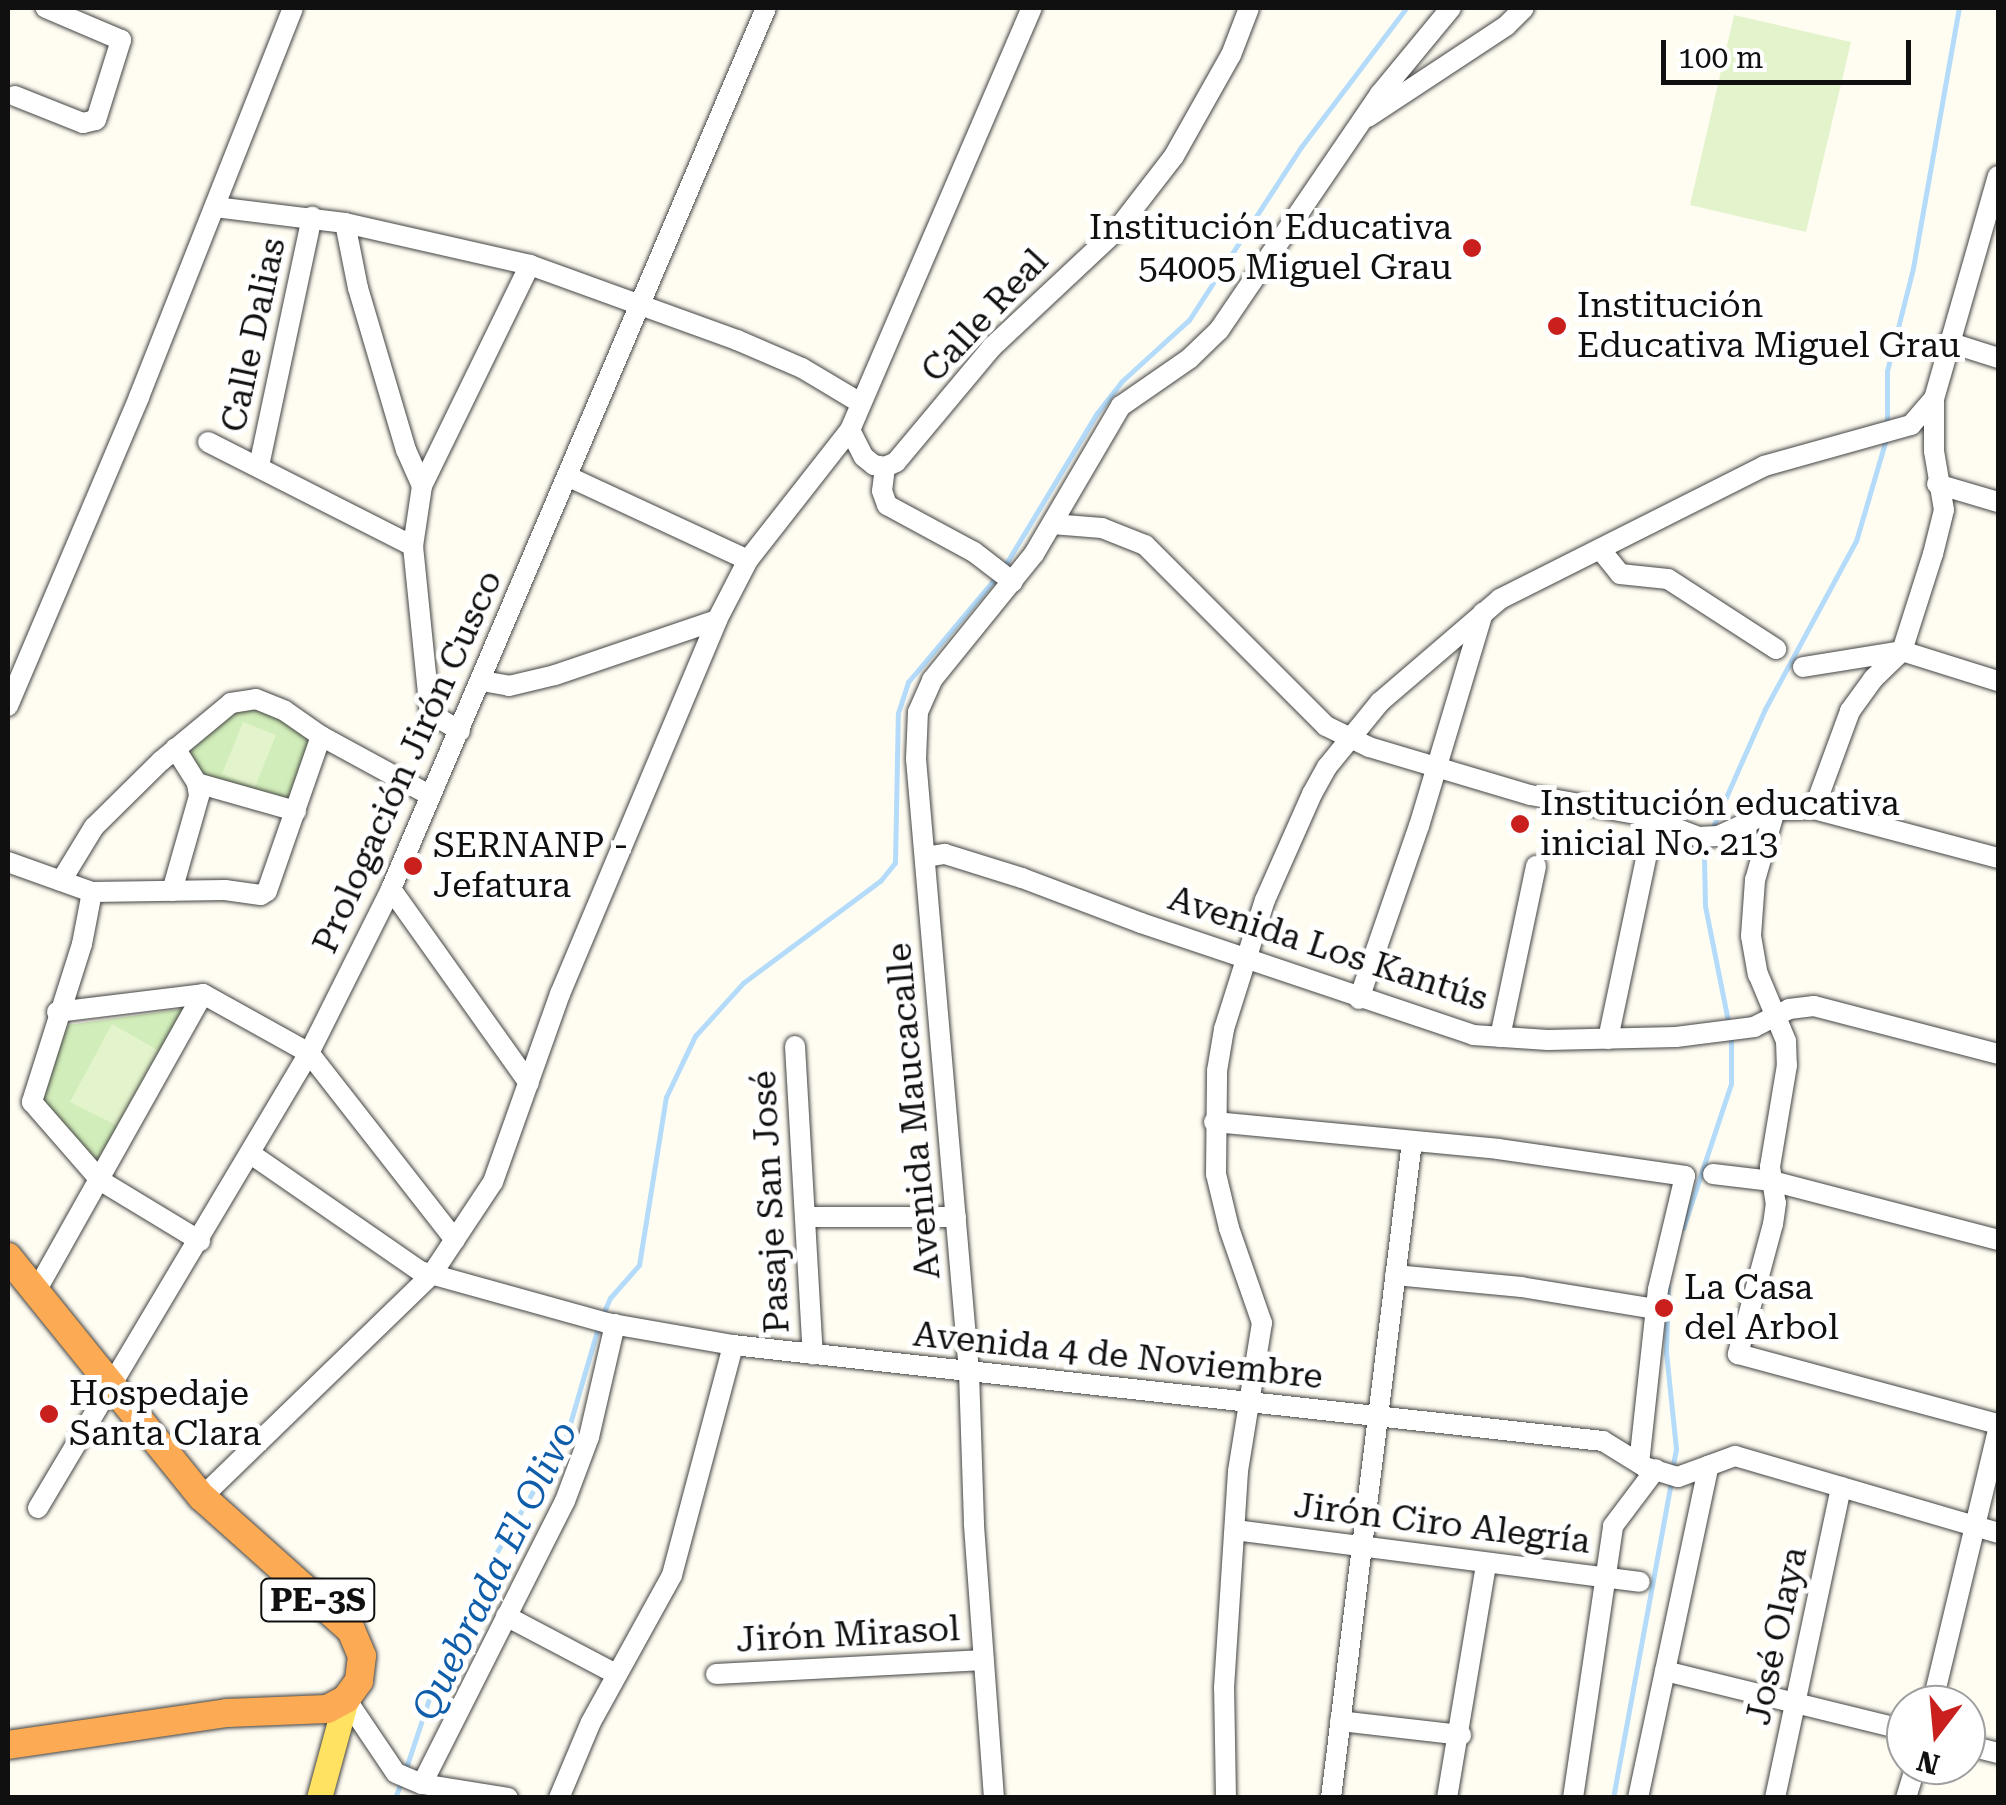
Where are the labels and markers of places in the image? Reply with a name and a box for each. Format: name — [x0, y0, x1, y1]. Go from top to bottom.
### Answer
place label: Institución Educativa 54005 Miguel Grau — [1089, 207, 1452, 289]
marker: Institución Educativa 54005 Miguel Grau — [1461, 237, 1483, 259]
place label: Institución Educativa Miguel Grau — [1577, 285, 1961, 367]
marker: Institución Educativa Miguel Grau — [1546, 315, 1568, 337]
place label: Institución educativa inicial No. 213 — [1540, 783, 1900, 865]
marker: Institución educativa inicial No. 213 — [1509, 813, 1531, 835]
place label: SERNANP - Jefatura — [433, 825, 629, 907]
marker: SERNANP - Jefatura — [402, 855, 424, 877]
place label: La Casa del Arbol — [1684, 1267, 1839, 1349]
marker: La Casa del Arbol — [1653, 1297, 1675, 1319]
place label: Hospedaje Santa Clara — [69, 1373, 261, 1455]
marker: Hospedaje Santa Clara — [38, 1403, 60, 1425]

